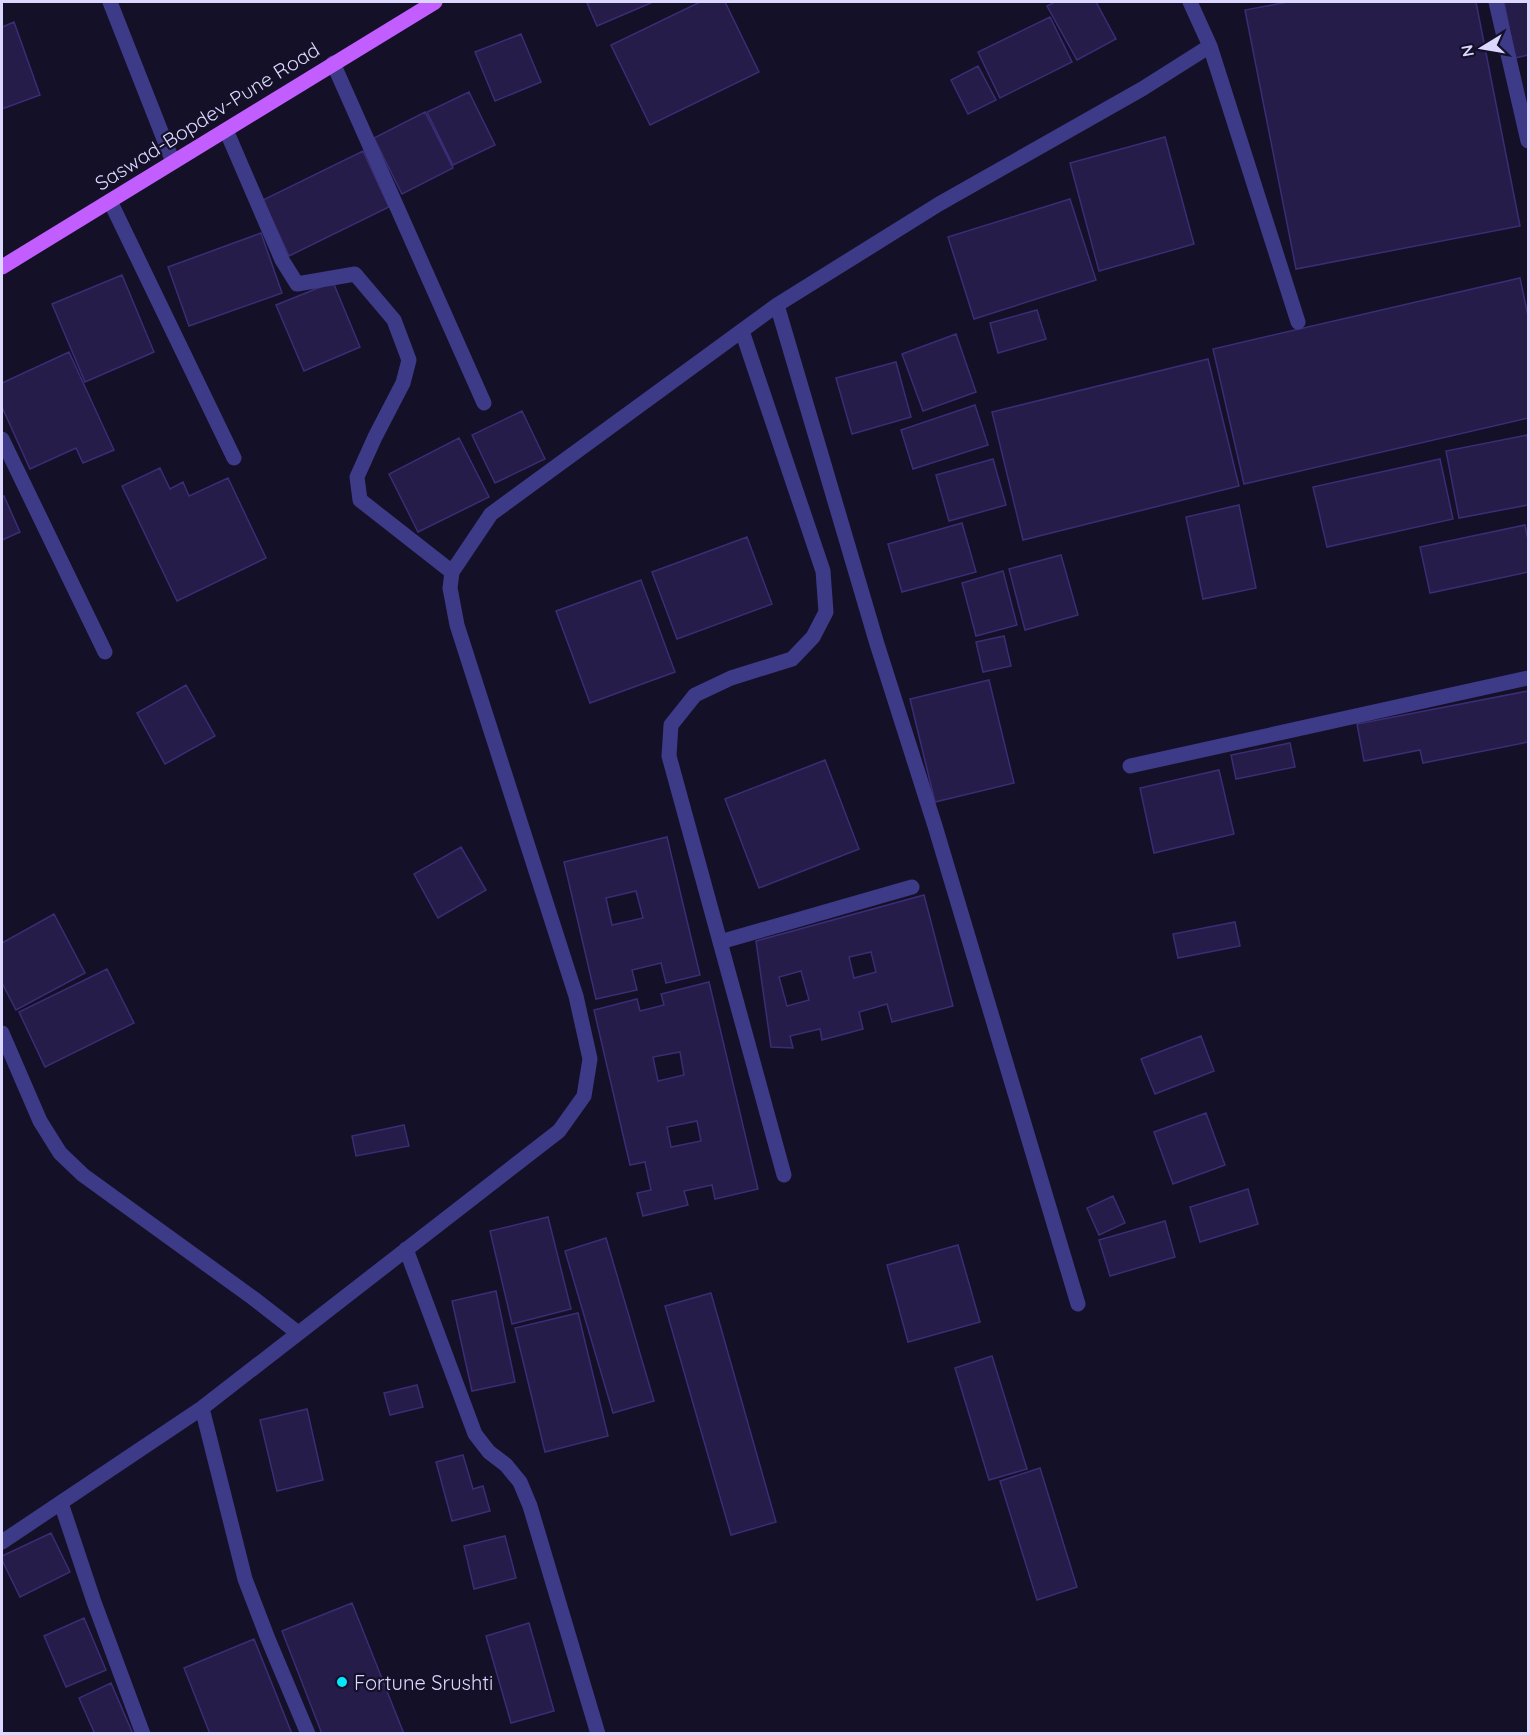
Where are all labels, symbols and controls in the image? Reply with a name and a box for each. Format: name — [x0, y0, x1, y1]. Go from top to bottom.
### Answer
north arrow — [1452, 18, 1512, 78]
street label: Saswad-Bopdev-Pune Road — [90, 37, 324, 195]
text: N — [1456, 43, 1478, 59]
place label: Fortune Srushti — [354, 1670, 493, 1695]
marker: Fortune Srushti — [335, 1675, 349, 1689]

